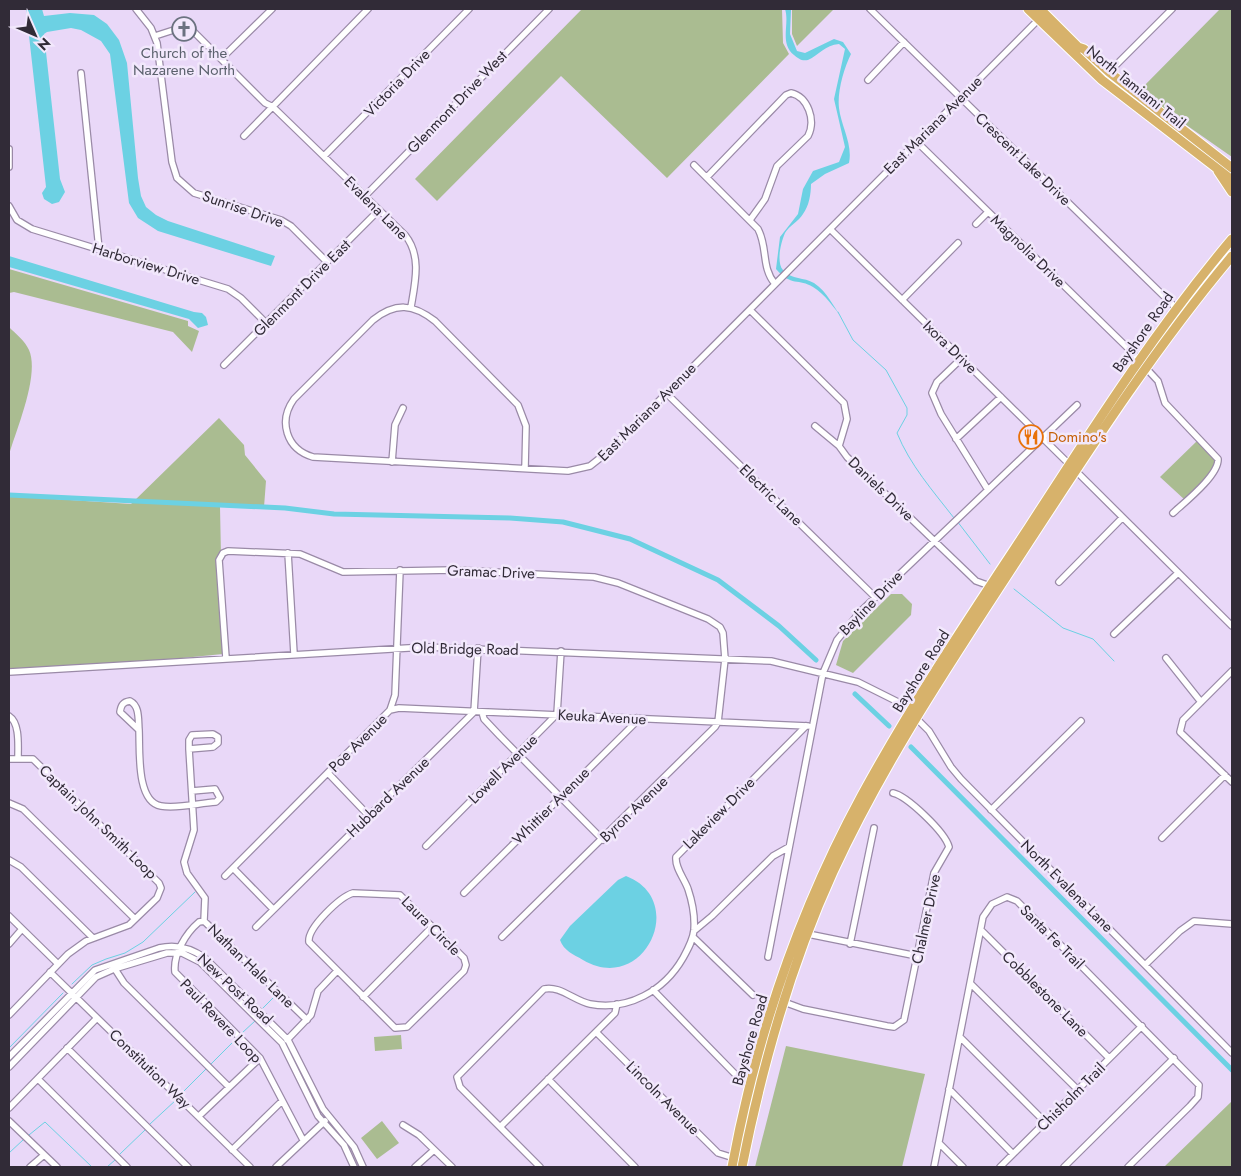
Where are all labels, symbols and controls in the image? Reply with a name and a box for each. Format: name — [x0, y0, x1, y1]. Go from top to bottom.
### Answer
north arrow — [10, 10, 60, 60]
church icon: Church of the Nazarene North — [171, 16, 197, 42]
text: N — [33, 33, 55, 55]
street label: North Tamiami Trail — [1082, 40, 1190, 134]
place label: Church of the Nazarene North — [133, 42, 235, 81]
street label: Victoria Drive — [359, 44, 435, 122]
street label: Glenmont Drive West — [402, 45, 512, 158]
street label: East Mariana Avenue — [879, 71, 987, 179]
street label: Crescent Lake Drive — [970, 107, 1076, 211]
street label: Evalena Lane — [339, 171, 413, 245]
street label: Sunrise Drive — [199, 185, 287, 233]
street label: Magnolia Drive — [986, 210, 1071, 293]
street label: Glenmont Drive East — [248, 234, 356, 342]
street label: Harborview Drive — [89, 237, 203, 291]
street label: Bayshore Road — [1107, 287, 1179, 377]
street label: Ixora Drive — [918, 315, 982, 379]
street label: East Mariana Avenue — [593, 358, 701, 466]
restaurant icon: Domino's — [1018, 424, 1044, 450]
place label: Domino's — [1048, 426, 1106, 448]
street label: Daniels Drive — [843, 452, 919, 526]
street label: Electric Lane — [734, 459, 808, 531]
street label: Gramac Drive — [447, 559, 536, 585]
street label: Bayline Drive — [834, 565, 908, 640]
street label: Bayshore Road — [887, 625, 955, 717]
street label: Old Bridge Road — [411, 637, 519, 661]
street label: Keuka Avenue — [557, 704, 647, 730]
street label: Poe Avenue — [324, 709, 392, 777]
street label: Lowell Avenue — [463, 729, 543, 809]
street label: Hubbard Avenue — [342, 751, 435, 842]
street label: Captain John Smith Loop — [34, 760, 162, 885]
street label: Whittier Avenue — [507, 762, 595, 850]
street label: Byron Avenue — [595, 771, 673, 847]
street label: Lakeview Drive — [678, 772, 760, 854]
street label: North Evalena Lane — [1016, 835, 1119, 938]
street label: Chalmer Drive — [906, 872, 946, 966]
street label: Laura Circle — [396, 891, 466, 961]
street label: Santa Fe Trail — [1015, 900, 1089, 974]
street label: Nathan Hale Lane — [203, 919, 300, 1013]
street label: Cobblestone Lane — [997, 946, 1093, 1042]
street label: New Post Road — [192, 948, 278, 1030]
street label: Paul Revere Loop — [175, 974, 267, 1068]
street label: Bayshore Road — [727, 992, 773, 1088]
street label: Constitution Way — [104, 1024, 196, 1114]
street label: Lincoln Avenue — [621, 1056, 705, 1140]
street label: Chisholm Trail — [1032, 1058, 1110, 1136]

